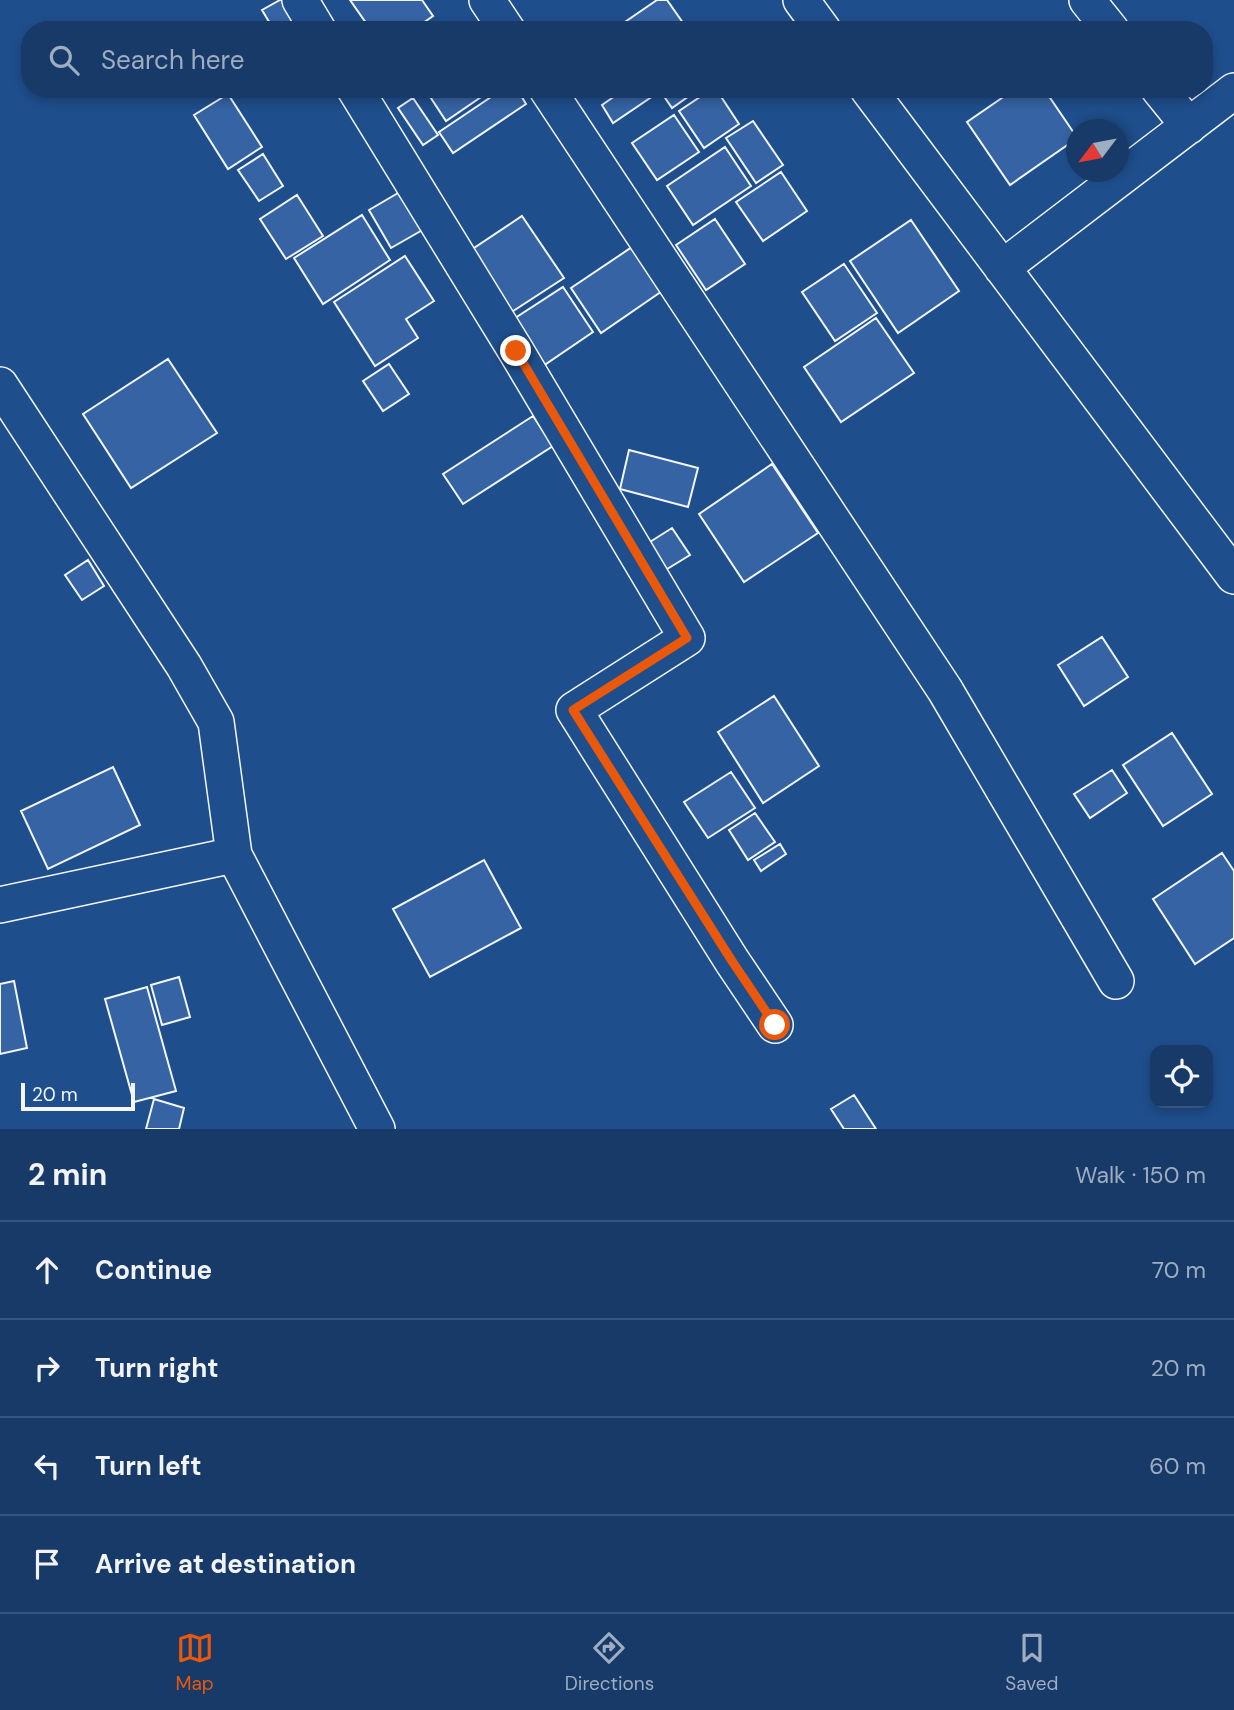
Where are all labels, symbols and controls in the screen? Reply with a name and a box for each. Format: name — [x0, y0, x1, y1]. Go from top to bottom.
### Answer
search box — [21, 21, 1213, 98]
icon: search — [45, 41, 83, 79]
text: Search here — [101, 43, 244, 77]
north arrow — [1066, 119, 1129, 182]
route end — [500, 335, 531, 366]
route start — [759, 1009, 790, 1040]
map controls — [1150, 1045, 1213, 1108]
button: locate — [1150, 1045, 1213, 1108]
scale bar — [21, 1080, 135, 1112]
text: 20 m — [32, 1082, 78, 1107]
text: 2 min — [28, 1155, 107, 1194]
text: Walk · 150 m — [1075, 1160, 1206, 1190]
icon: ahead — [28, 1251, 66, 1289]
text: Continue — [95, 1253, 212, 1287]
text: 70 m — [1152, 1255, 1206, 1285]
icon: right — [28, 1349, 66, 1387]
text: Turn right — [95, 1351, 219, 1385]
text: 20 m — [1151, 1353, 1206, 1383]
icon: left — [28, 1447, 66, 1485]
text: Turn left — [95, 1449, 202, 1483]
text: 60 m — [1149, 1451, 1206, 1481]
icon: arrive — [28, 1545, 66, 1583]
text: Arrive at destination — [95, 1547, 356, 1581]
tab: Map — [176, 1629, 214, 1696]
tab: Directions — [565, 1629, 654, 1696]
tab: Saved — [1005, 1629, 1058, 1696]

